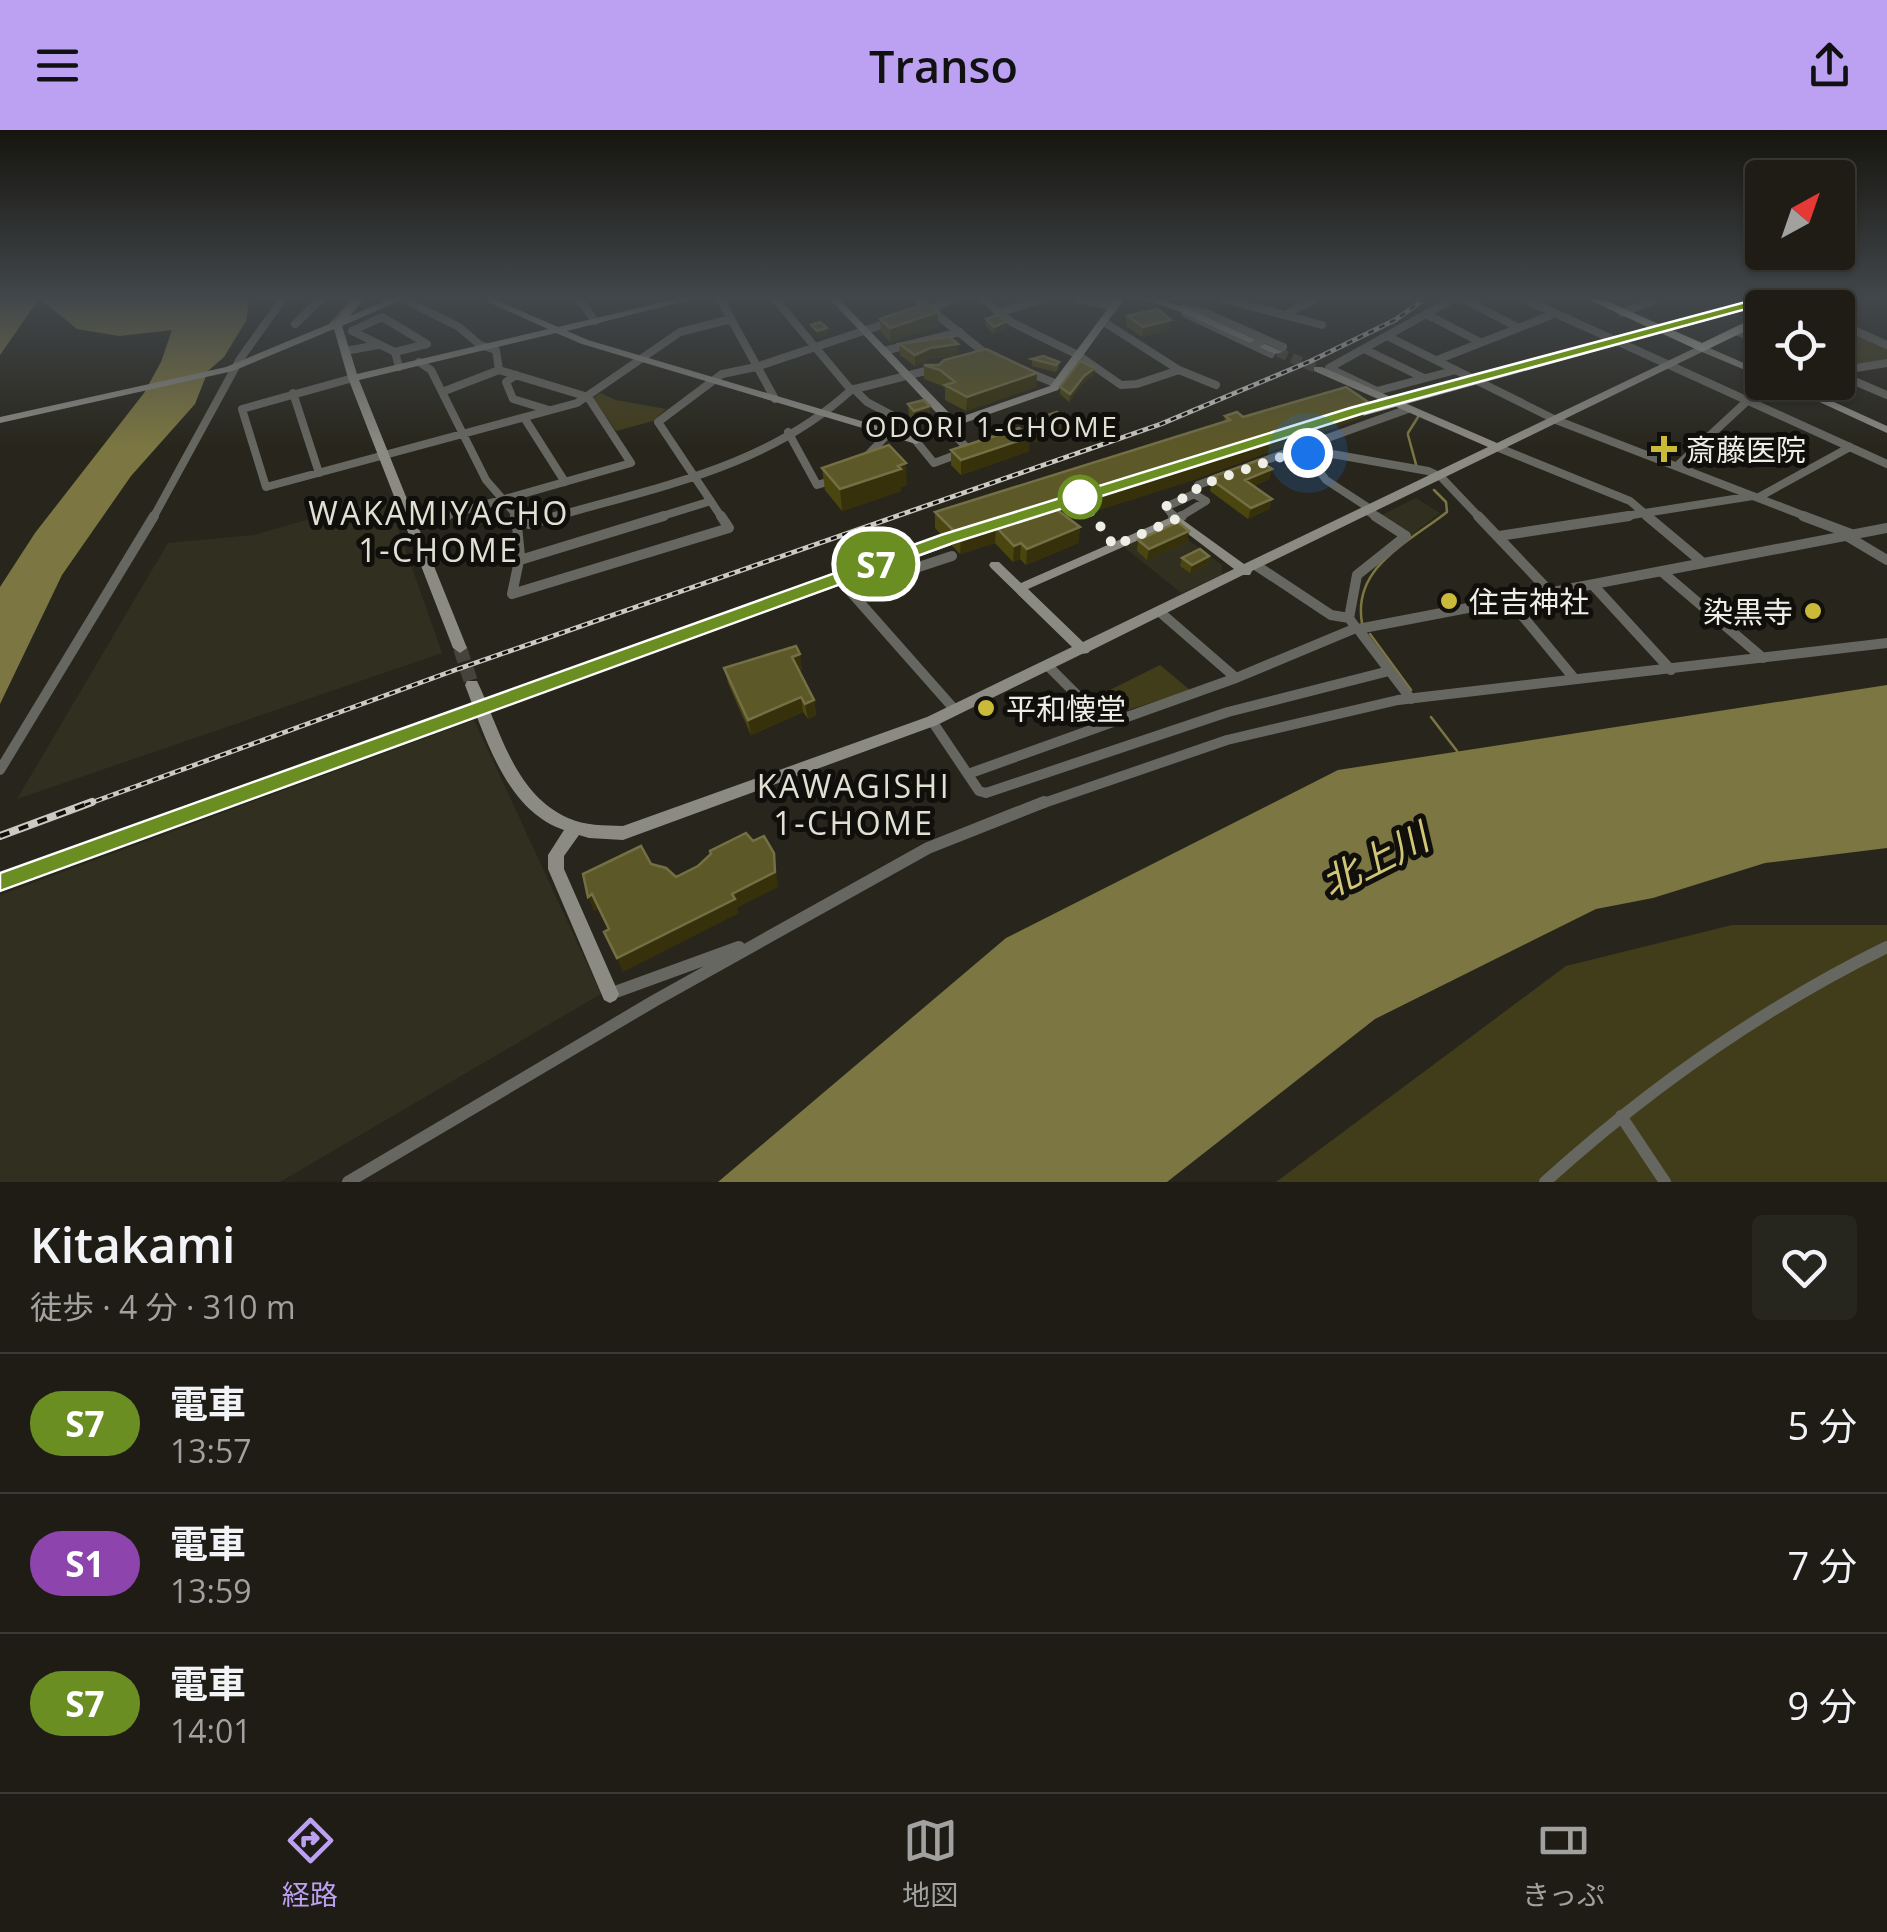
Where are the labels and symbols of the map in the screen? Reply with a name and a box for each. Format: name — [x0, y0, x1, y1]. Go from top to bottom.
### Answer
north arrow — [1745, 160, 1855, 270]
district label: ODORI 1-CHOME — [865, 407, 1119, 445]
your location — [1283, 428, 1333, 478]
place label: 斎藤医院 — [1686, 429, 1806, 470]
marker: 斎藤医院 — [1651, 436, 1677, 462]
unlabelled marker — [1059, 476, 1101, 518]
district label: WAKAMIYACHO 1-CHOME — [308, 491, 570, 571]
line badge: S7 — [831, 532, 921, 596]
place label: 住吉神社 — [1469, 581, 1589, 622]
marker: 住吉神社 — [1438, 590, 1460, 612]
place label: 染黒寺 — [1703, 591, 1793, 632]
marker: 染黒寺 — [1802, 600, 1824, 622]
place label: 平和懐堂 — [1006, 688, 1126, 729]
marker: 平和懐堂 — [975, 697, 997, 719]
district label: KAWAGISHI 1-CHOME — [757, 764, 951, 844]
water label: 北上川 — [1311, 808, 1440, 908]

